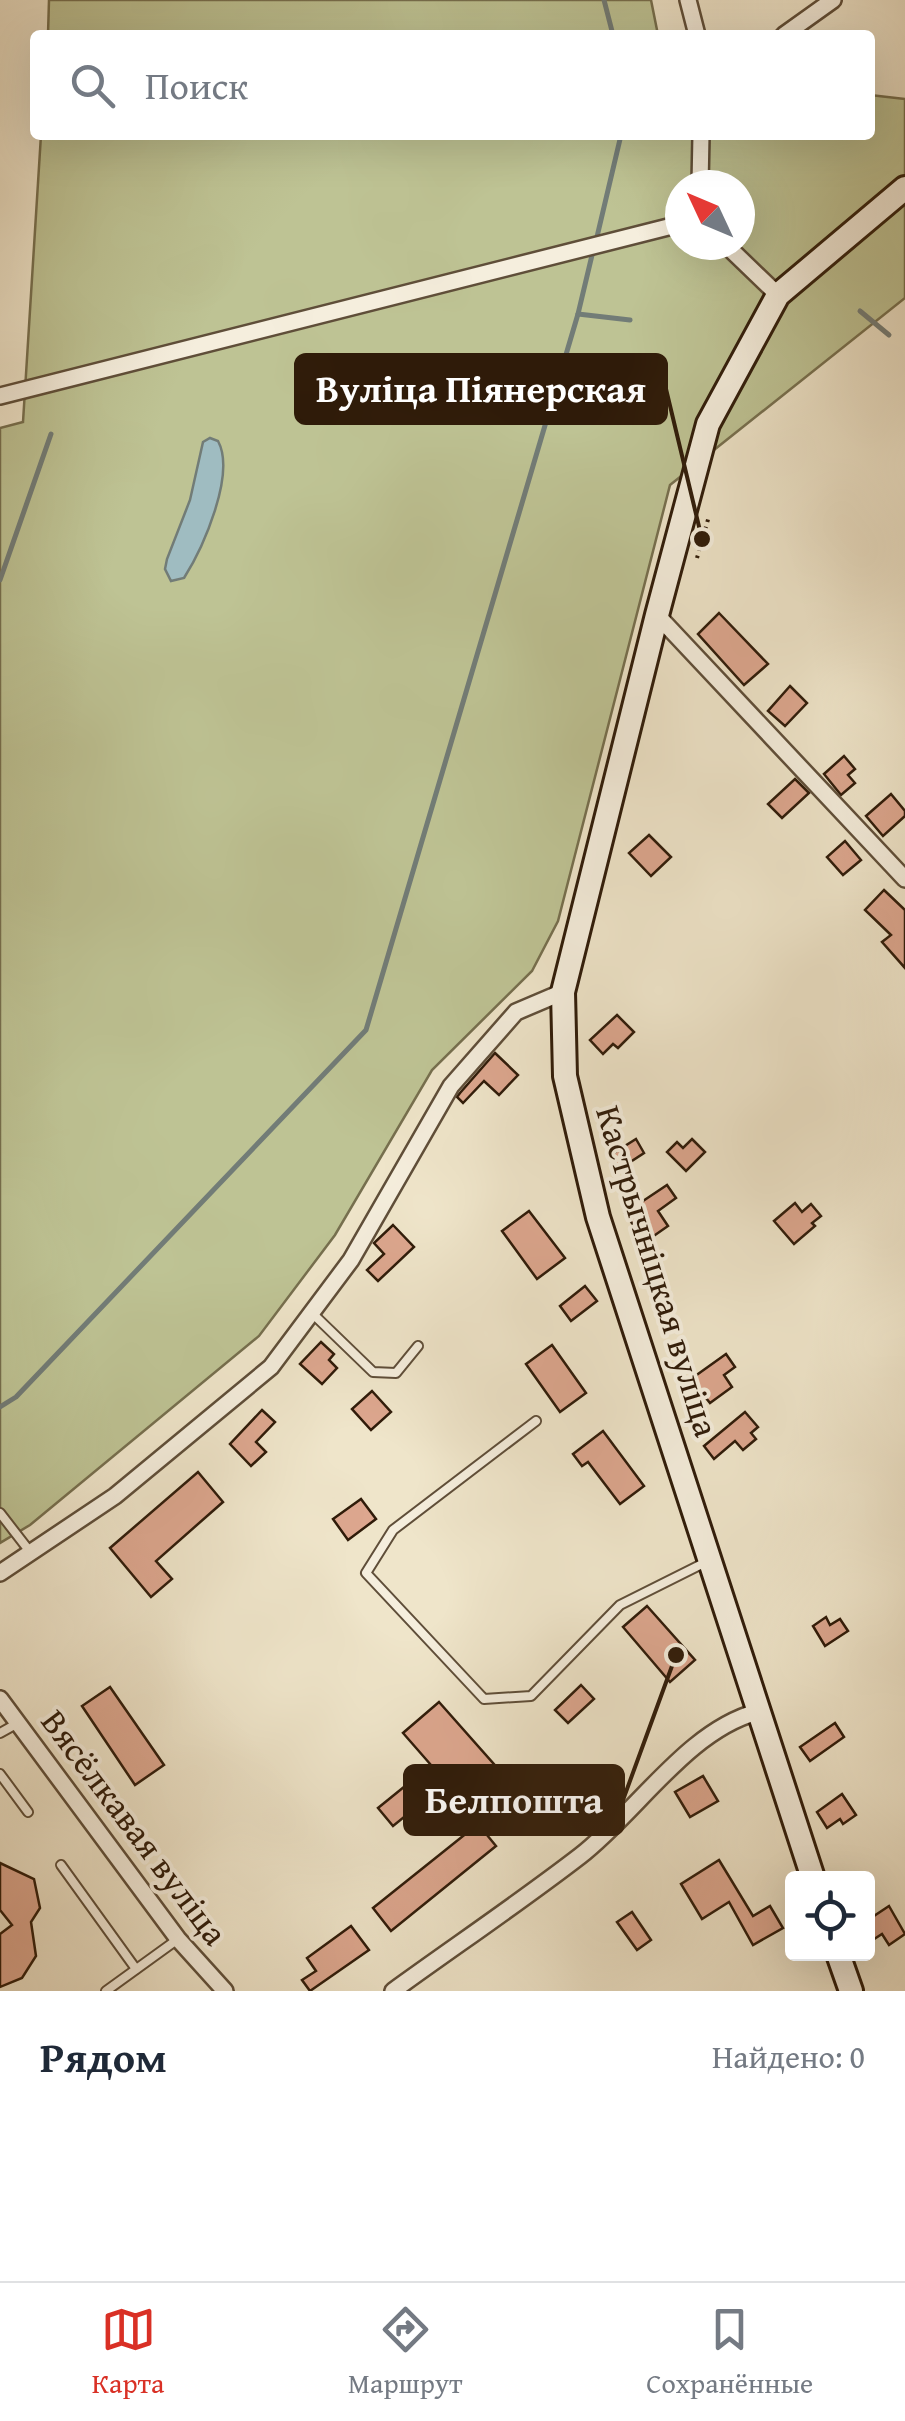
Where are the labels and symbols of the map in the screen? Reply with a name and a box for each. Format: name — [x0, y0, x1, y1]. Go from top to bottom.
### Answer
north arrow — [665, 170, 755, 260]
callout: Вуліца Піянерская — [296, 355, 666, 423]
text: Вуліца Піянерская — [316, 360, 646, 416]
street label: Кастрычніцкая вуліца — [583, 1099, 733, 1443]
street label: Вясёлкавая вуліца — [29, 1698, 241, 1956]
callout: Белпошта — [405, 1766, 623, 1834]
text: Белпошта — [425, 1771, 603, 1827]

